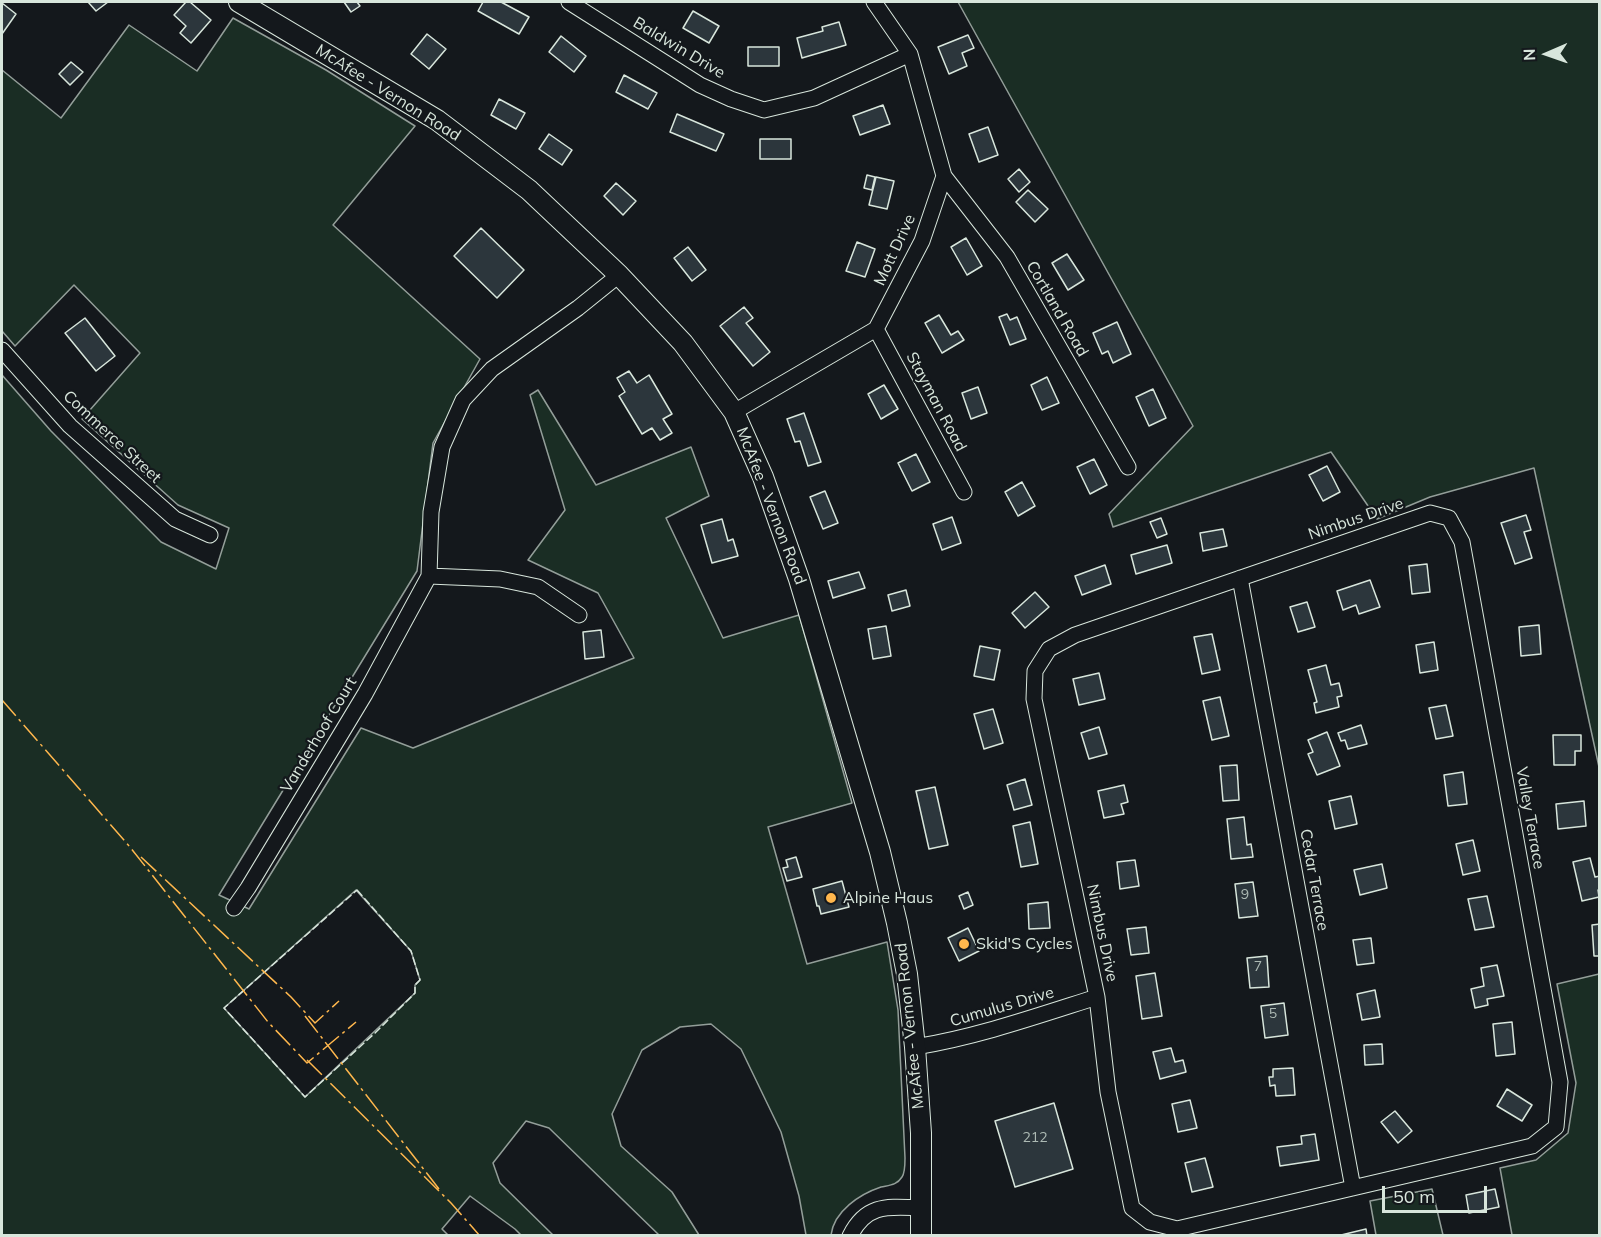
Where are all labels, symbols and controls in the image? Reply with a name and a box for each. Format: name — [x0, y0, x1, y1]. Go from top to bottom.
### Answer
street label: Baldwin Drive — [630, 13, 728, 83]
north arrow — [1517, 24, 1577, 84]
street label: McAfee - Vernon Road — [312, 41, 464, 145]
text: N — [1519, 48, 1539, 61]
street label: Mott Drive — [870, 211, 920, 289]
street label: Cortland Road — [1022, 258, 1092, 360]
street label: Stayman Road — [902, 349, 970, 455]
street label: Commerce Street — [59, 387, 165, 487]
street label: McAfee - Vernon Road — [732, 425, 810, 587]
street label: Nimbus Drive — [1306, 494, 1406, 544]
street label: Vanderhoof Court — [277, 674, 361, 796]
street label: Valley Terrace — [1512, 765, 1548, 871]
street label: Cedar Terrace — [1296, 828, 1332, 932]
street label: Nimbus Drive — [1082, 882, 1122, 984]
house number: 9 — [1241, 887, 1249, 903]
place label: Alpine Haus — [843, 888, 933, 908]
marker: Alpine Haus — [824, 891, 838, 905]
place label: Skid'S Cycles — [976, 934, 1073, 954]
marker: Skid'S Cycles — [957, 937, 971, 951]
street label: McAfee - Vernon Road — [892, 942, 928, 1110]
house number: 7 — [1254, 959, 1262, 975]
street label: Cumulus Drive — [948, 983, 1056, 1031]
house number: 5 — [1269, 1006, 1277, 1022]
house number: 212 — [1022, 1130, 1048, 1146]
scale bar — [1385, 1174, 1490, 1212]
text: 50 m — [1393, 1185, 1435, 1208]

